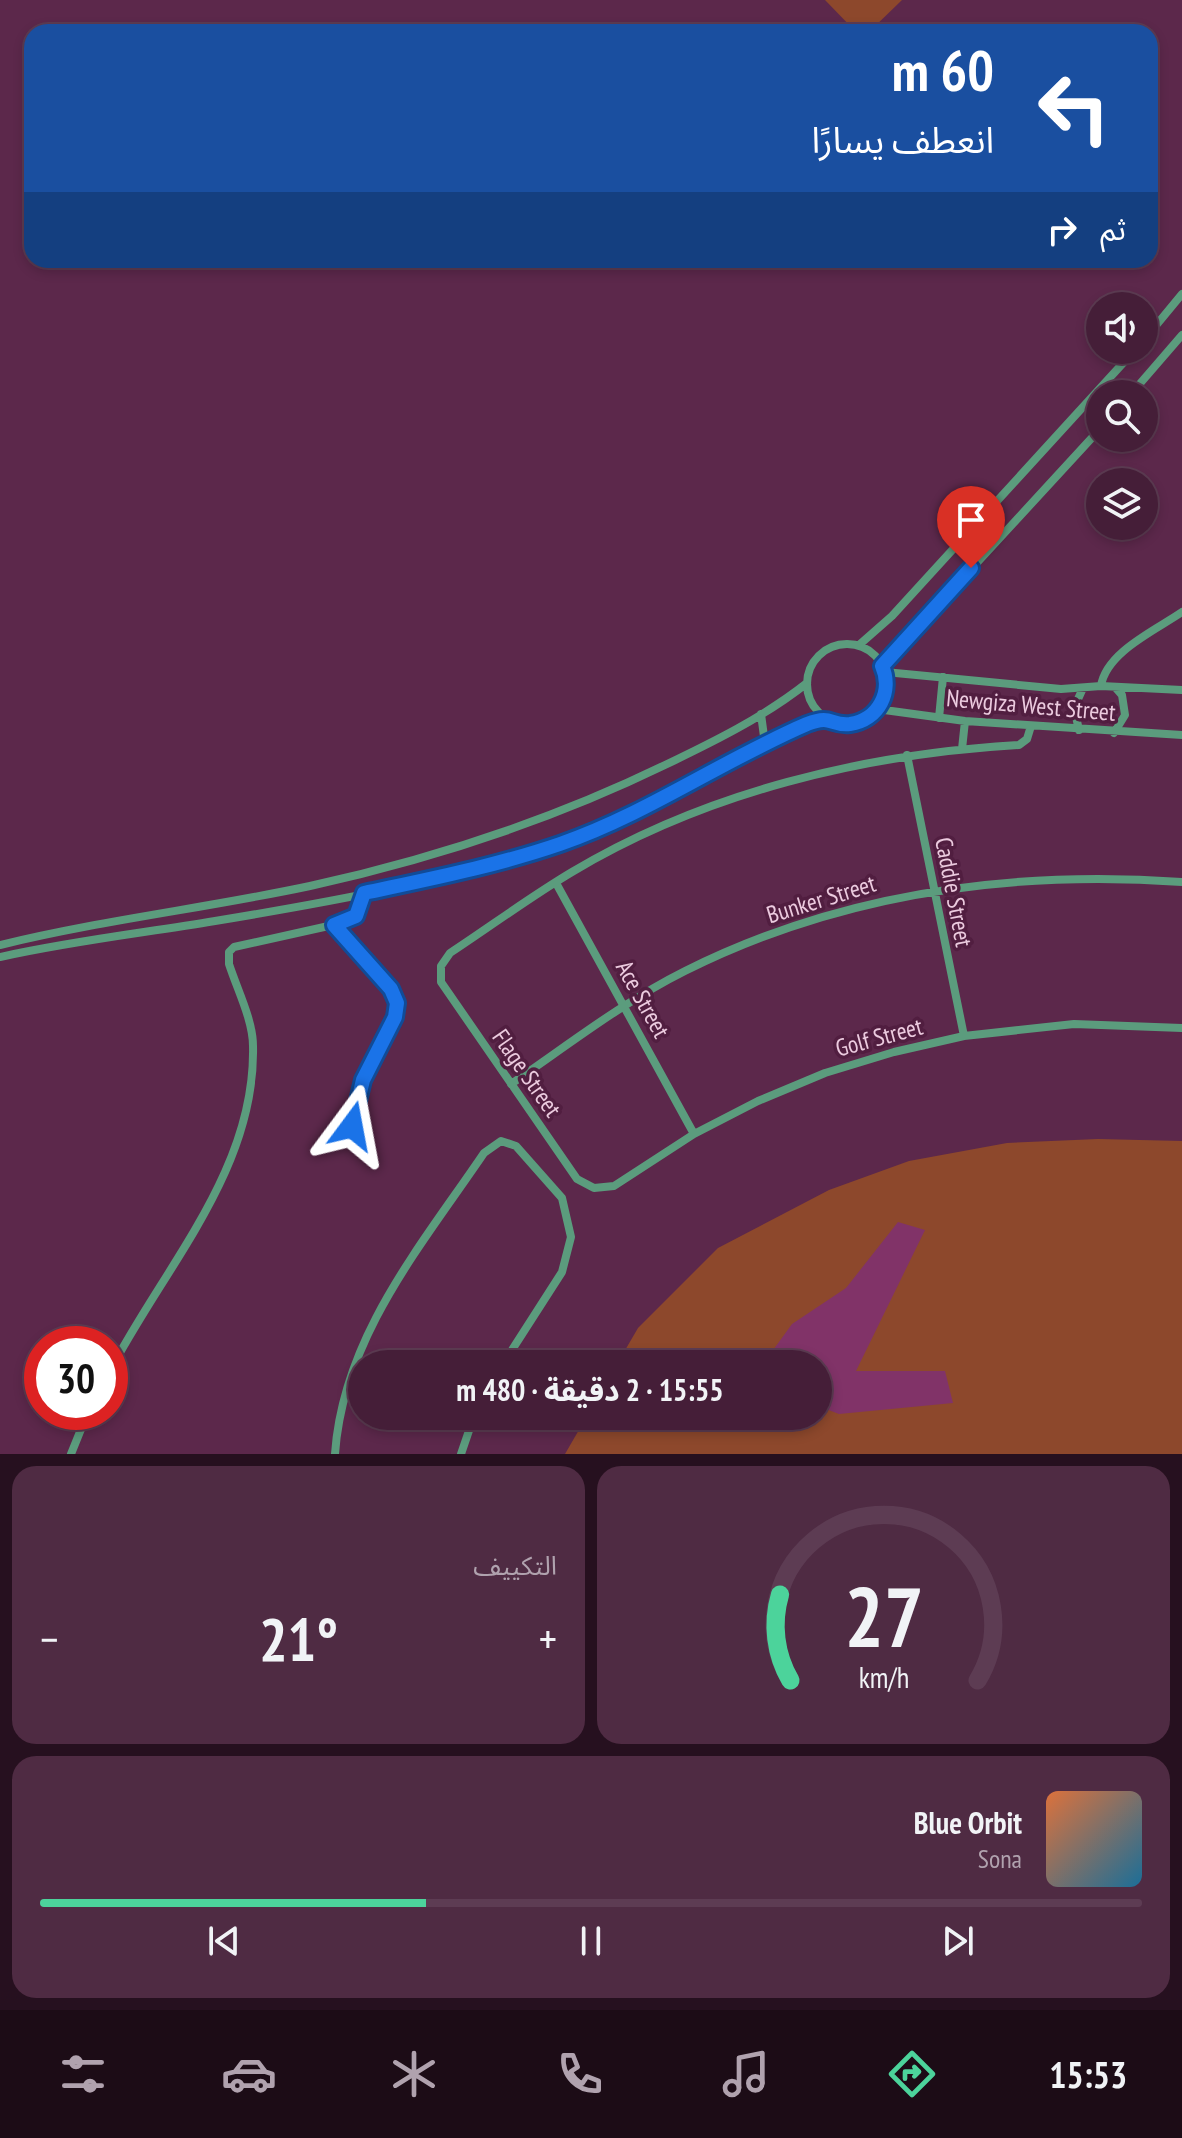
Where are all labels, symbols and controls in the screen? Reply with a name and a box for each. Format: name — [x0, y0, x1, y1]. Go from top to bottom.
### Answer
text: 60 m — [892, 34, 994, 106]
icon: left — [1022, 56, 1126, 160]
text: انعطف يسارًا — [812, 116, 994, 163]
icon: right — [1040, 208, 1084, 252]
text: ثم — [1100, 209, 1126, 248]
map controls — [1086, 292, 1158, 540]
button: sound — [1086, 292, 1158, 364]
button: search — [1086, 380, 1158, 452]
button: layers — [1086, 468, 1158, 540]
pin — [937, 486, 1005, 568]
icon: arrive — [949, 498, 993, 542]
street label: Newgiza West Street — [945, 682, 1117, 728]
street label: Caddie Street — [928, 835, 980, 950]
street label: Bunker Street — [763, 868, 880, 930]
street label: Ace Street — [609, 955, 677, 1044]
street label: Golf Street — [832, 1010, 926, 1063]
street label: Flage Street — [486, 1023, 569, 1123]
position arrow — [310, 1084, 394, 1168]
speed limit sign: 30 — [24, 1326, 128, 1430]
text: 15:55 · 2 دقيقة · 480 m — [456, 1370, 724, 1409]
text: التكييف — [473, 1549, 557, 1582]
text: 27 — [844, 1562, 923, 1670]
text: 21° — [259, 1600, 338, 1678]
text: − — [40, 1610, 58, 1667]
text: + — [539, 1610, 557, 1667]
text: km/h — [858, 1659, 909, 1696]
text: Blue Orbit — [914, 1803, 1022, 1842]
text: Sona — [978, 1842, 1022, 1875]
icon: previous — [202, 1919, 246, 1963]
icon: pause — [569, 1919, 613, 1963]
icon: next — [936, 1919, 980, 1963]
icon: filters — [55, 2046, 111, 2102]
icon: car — [221, 2046, 277, 2102]
icon: climate — [386, 2046, 442, 2102]
icon: phone — [552, 2046, 608, 2102]
icon: music — [718, 2046, 774, 2102]
icon: directions — [884, 2046, 940, 2102]
text: 15:53 — [1049, 2051, 1127, 2098]

